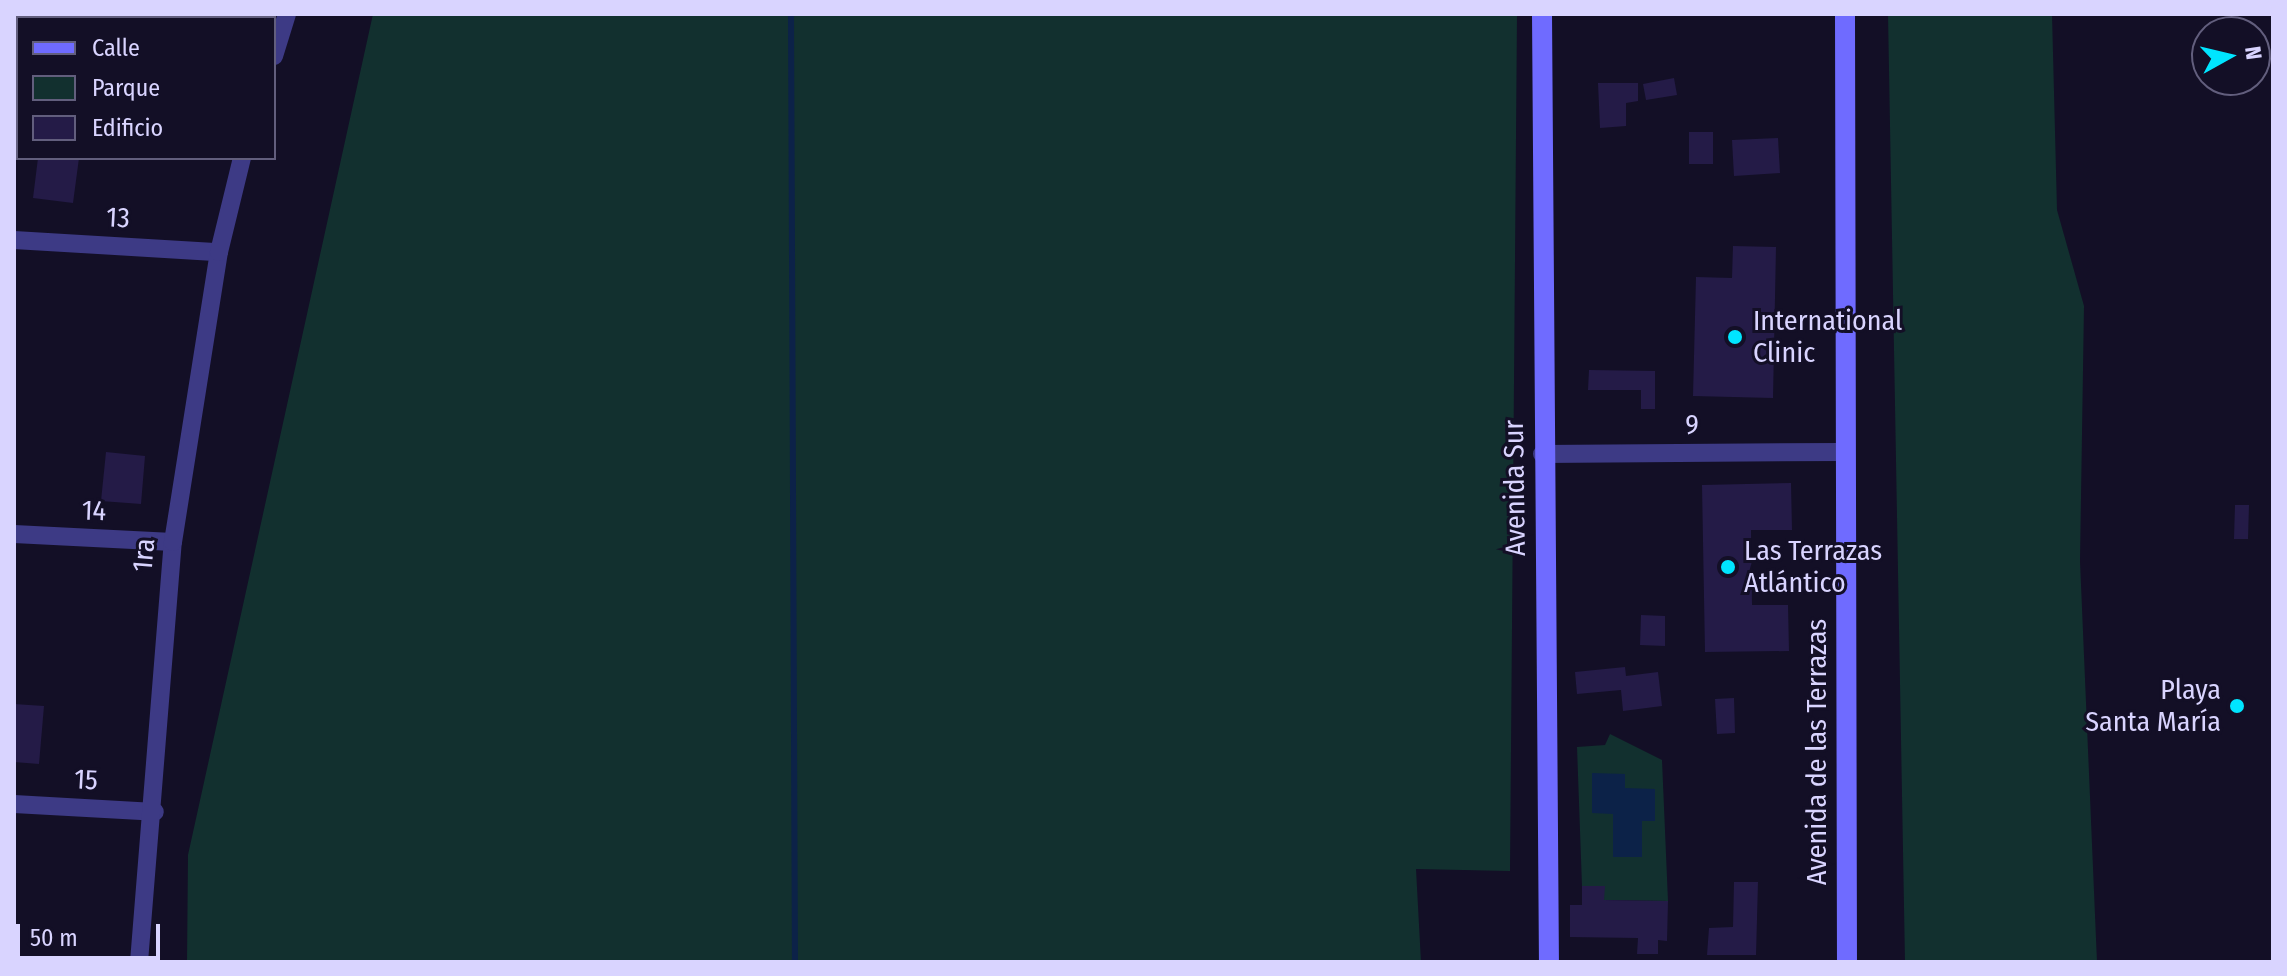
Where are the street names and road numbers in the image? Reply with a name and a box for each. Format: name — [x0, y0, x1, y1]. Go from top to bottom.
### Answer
street label: 13 — [105, 201, 131, 235]
street label: 9 — [1685, 408, 1699, 442]
street label: Avenida Sur — [1497, 420, 1533, 556]
street label: 14 — [81, 494, 107, 528]
street label: 1ra — [126, 537, 162, 573]
street label: Avenida de las Terrazas — [1800, 619, 1834, 885]
street label: 15 — [73, 763, 99, 797]

